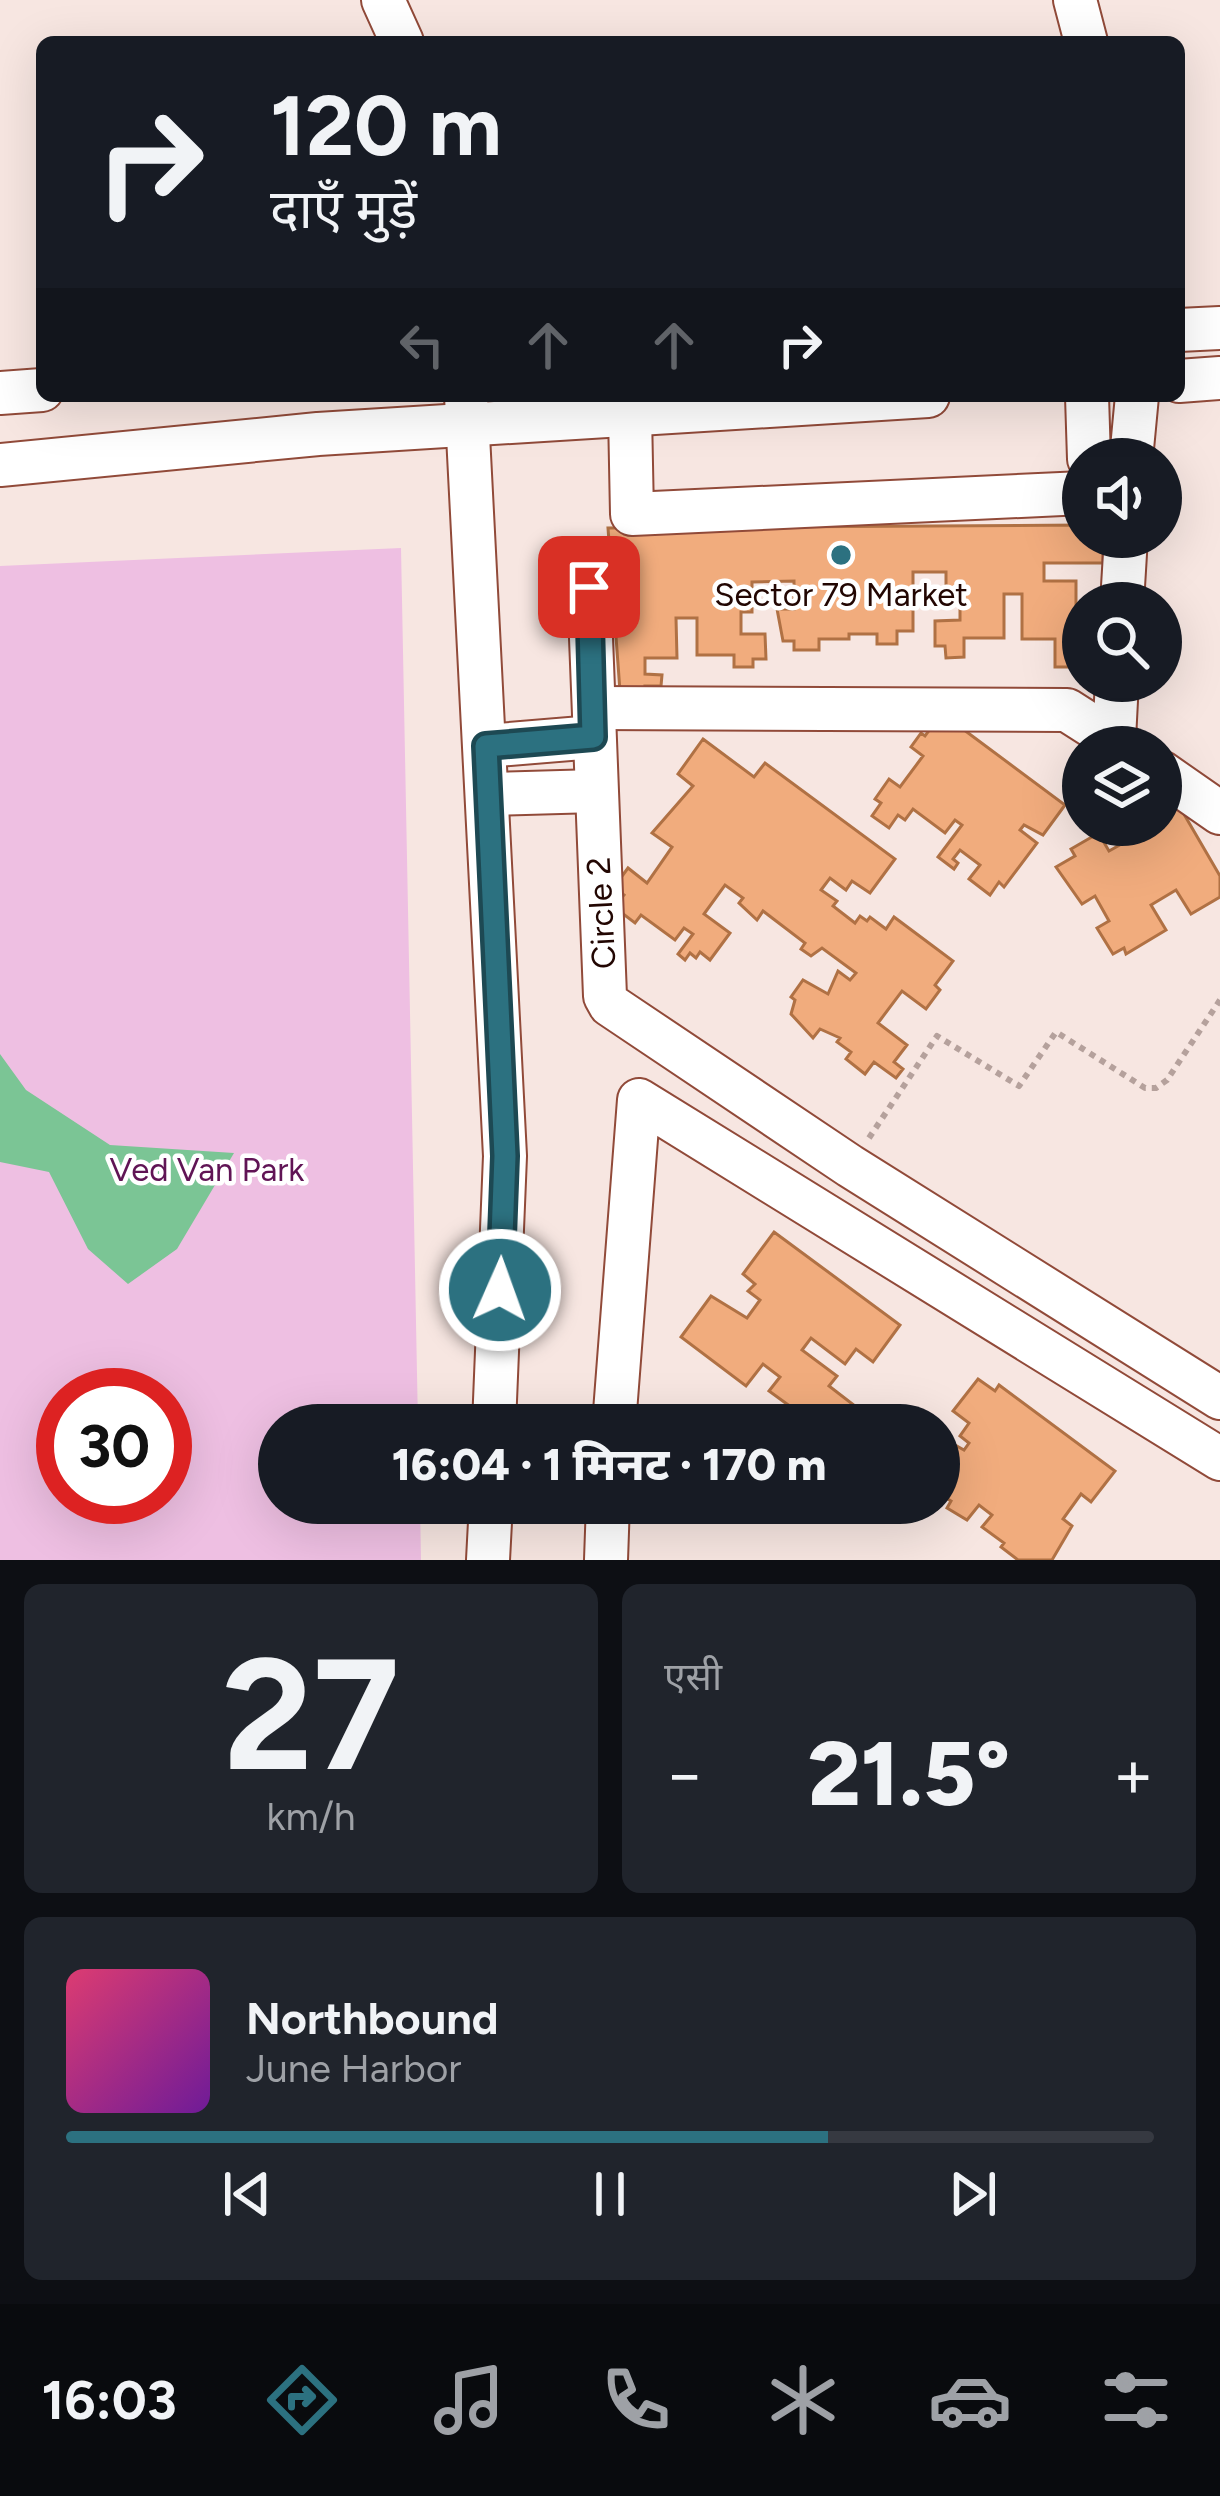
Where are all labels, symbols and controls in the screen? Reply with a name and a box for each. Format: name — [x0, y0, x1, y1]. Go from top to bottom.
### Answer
text: 120 m — [270, 75, 502, 176]
icon: right — [72, 84, 228, 240]
text: दाएँ मुड़ें — [270, 177, 417, 242]
icon: left — [389, 312, 455, 378]
icon: ahead — [515, 312, 581, 378]
icon: ahead — [641, 312, 707, 378]
icon: right — [767, 312, 833, 378]
map controls — [1062, 438, 1182, 846]
button: sound — [1062, 438, 1182, 558]
pin — [538, 536, 640, 638]
marker: Sector 79 Market — [828, 542, 854, 568]
icon: arrive — [556, 554, 622, 620]
place label: Sector 79 Market — [714, 575, 968, 614]
button: search — [1062, 582, 1182, 702]
button: layers — [1062, 726, 1182, 846]
street label: Circle 2 — [579, 856, 623, 970]
park label: Ved Van Park — [110, 1150, 304, 1189]
position arrow — [437, 1227, 563, 1353]
speed limit sign: 30 — [36, 1368, 192, 1524]
text: 16:04 · 1 मिनट · 170 m — [392, 1437, 826, 1491]
text: 27 — [222, 1621, 400, 1808]
text: एसी — [664, 1653, 722, 1700]
text: 21.5° — [808, 1719, 1010, 1828]
text: − — [664, 1734, 705, 1814]
text: + — [1113, 1734, 1154, 1814]
text: km/h — [266, 1793, 356, 1840]
text: Northbound — [246, 1991, 499, 2045]
text: June Harbor — [246, 2045, 462, 2092]
icon: previous — [214, 2161, 280, 2227]
icon: pause — [577, 2161, 643, 2227]
icon: next — [940, 2161, 1006, 2227]
icon: directions — [260, 2358, 344, 2442]
icon: music — [427, 2358, 511, 2442]
icon: phone — [594, 2358, 678, 2442]
icon: climate — [761, 2358, 845, 2442]
icon: car — [928, 2358, 1012, 2442]
icon: filters — [1094, 2358, 1178, 2442]
text: 16:03 — [41, 2368, 177, 2433]

